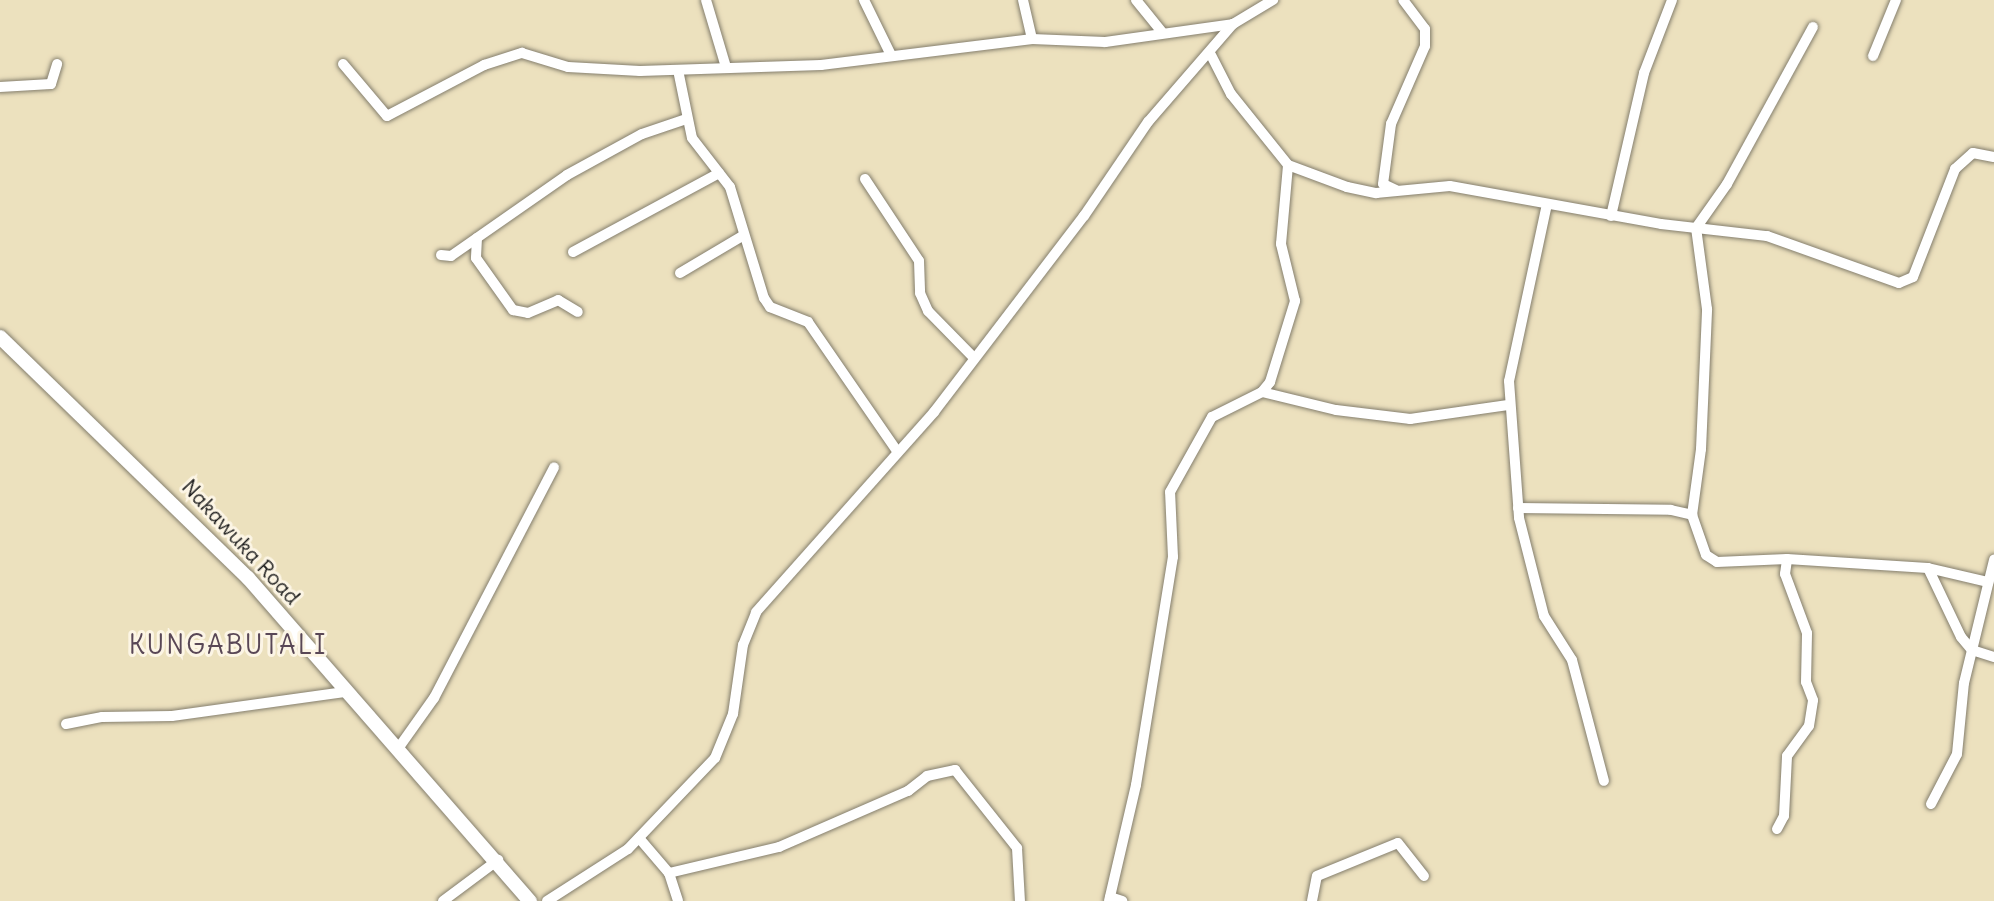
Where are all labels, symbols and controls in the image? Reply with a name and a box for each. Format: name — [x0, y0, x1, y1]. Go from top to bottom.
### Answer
street label: Nakawuka Road — [176, 474, 306, 610]
district label: KUNGABUTALI — [129, 629, 327, 661]

